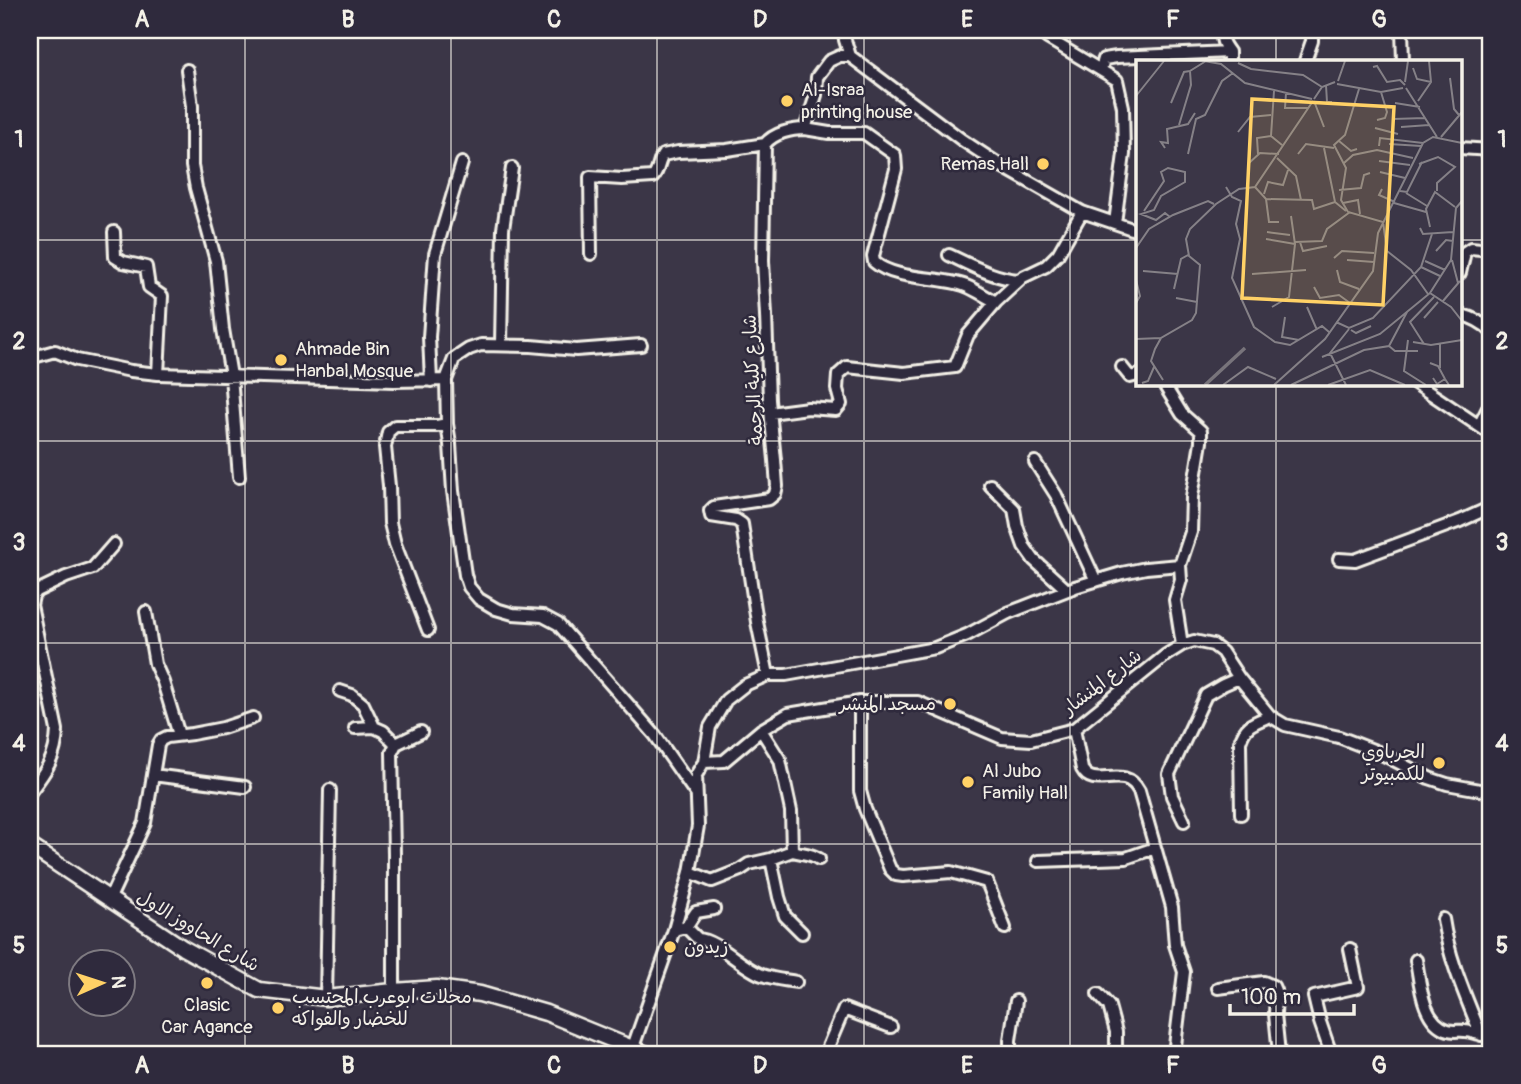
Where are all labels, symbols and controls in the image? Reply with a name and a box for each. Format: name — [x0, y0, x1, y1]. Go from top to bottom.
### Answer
text: A — [135, 5, 150, 34]
text: B — [341, 5, 355, 34]
text: C — [547, 5, 561, 34]
text: D — [753, 5, 767, 34]
text: E — [961, 5, 973, 34]
text: F — [1166, 5, 1180, 34]
text: G — [1371, 5, 1387, 34]
inset map — [1136, 60, 1462, 385]
place label: Al-Israa printing house — [801, 78, 913, 124]
marker: Al-Israa printing house — [779, 93, 795, 109]
text: 1 — [15, 125, 24, 154]
text: 1 — [1498, 125, 1507, 154]
place label: Remas Hall — [941, 152, 1029, 176]
marker: Remas Hall — [1035, 156, 1051, 172]
street label: شارع كلية الرحمة — [738, 314, 769, 446]
text: 2 — [13, 327, 26, 356]
text: 2 — [1496, 327, 1509, 356]
place label: Ahmade Bin Hanbal Mosque — [295, 337, 414, 383]
marker: Ahmade Bin Hanbal Mosque — [273, 352, 289, 368]
text: 3 — [13, 528, 25, 557]
text: 3 — [1496, 528, 1508, 557]
street label: شارع المنشار — [1056, 644, 1147, 722]
place label: مسجد المنشر — [838, 692, 936, 716]
marker: مسجد المنشر — [942, 696, 958, 712]
text: 4 — [12, 729, 26, 758]
text: 4 — [1495, 729, 1509, 758]
place label: الحرباوي للكمبيوتر — [1360, 740, 1425, 786]
marker: الحرباوي للكمبيوتر — [1431, 755, 1447, 771]
place label: Al Jubo Family Hall — [982, 759, 1068, 805]
marker: Al Jubo Family Hall — [960, 774, 976, 790]
street label: شارع الحاووز الاول — [132, 885, 264, 978]
text: 5 — [13, 931, 25, 960]
text: 5 — [1496, 931, 1508, 960]
place label: زيدون — [684, 935, 729, 959]
marker: زيدون — [662, 939, 678, 955]
north arrow — [66, 948, 136, 1018]
scale bar — [1230, 972, 1355, 1016]
text: N — [106, 975, 130, 989]
marker: Clasic Car Agance — [199, 975, 215, 991]
text: 100 m — [1241, 984, 1301, 1011]
place label: محلات ابوعرب المحتسب للخضار والفواكه — [292, 985, 472, 1031]
place label: Clasic Car Agance — [161, 993, 253, 1039]
marker: محلات ابوعرب المحتسب للخضار والفواكه — [270, 1000, 286, 1016]
text: A — [135, 1051, 150, 1080]
text: B — [341, 1051, 355, 1080]
text: C — [547, 1051, 561, 1080]
text: D — [753, 1051, 767, 1080]
text: E — [961, 1051, 973, 1080]
text: F — [1166, 1051, 1180, 1080]
text: G — [1371, 1051, 1387, 1080]

